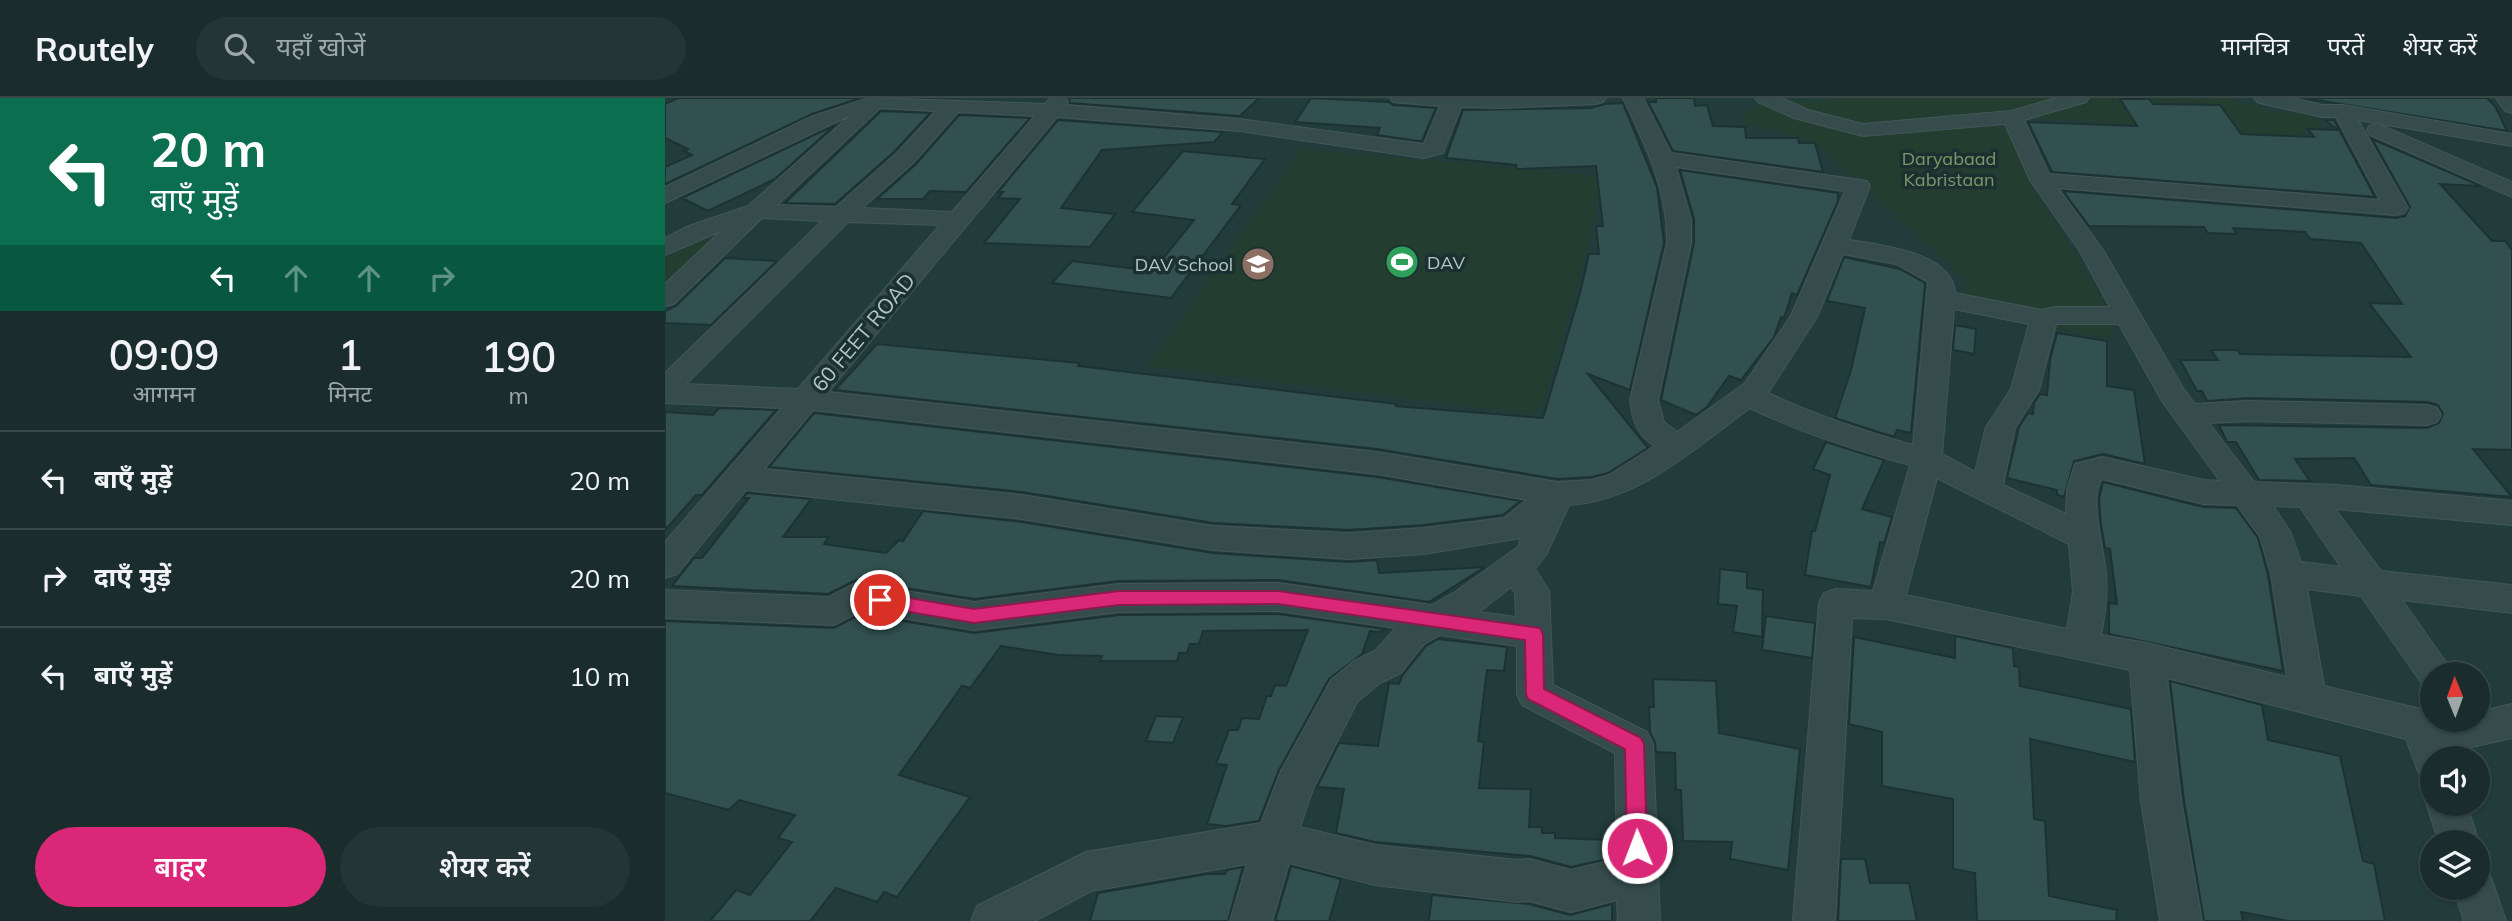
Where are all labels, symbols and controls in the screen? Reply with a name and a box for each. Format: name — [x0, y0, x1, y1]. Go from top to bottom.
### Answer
search box — [196, 17, 686, 80]
text: Routely — [35, 28, 154, 69]
icon: search — [220, 29, 258, 67]
text: यहाँ खोजें — [276, 30, 366, 63]
text: मानचित्र — [2221, 31, 2289, 61]
text: परतें — [2327, 31, 2364, 61]
text: शेयर करें — [2402, 31, 2477, 61]
text: 20 m — [150, 118, 266, 179]
icon: left — [35, 126, 126, 217]
park label: Daryabaad Kabristaan — [1902, 147, 1996, 191]
text: बाएँ मुड़ें — [150, 179, 239, 219]
sports icon: DAV — [1383, 243, 1421, 281]
school or university icon: DAV School — [1239, 245, 1277, 283]
place label: DAV — [1427, 251, 1465, 274]
place label: DAV School — [1135, 253, 1233, 276]
icon: left — [204, 259, 242, 297]
icon: ahead — [277, 259, 315, 297]
icon: ahead — [350, 259, 388, 297]
icon: right — [423, 259, 461, 297]
street label: 60 FEET ROAD — [806, 268, 920, 396]
text: 09:09 — [109, 328, 219, 381]
text: 1 — [337, 328, 363, 381]
text: 190 — [481, 330, 556, 383]
text: आगमन — [133, 379, 196, 408]
text: मिनट — [328, 379, 372, 408]
text: m — [508, 381, 529, 410]
icon: left — [35, 461, 73, 499]
text: बाएँ मुड़ें — [94, 462, 172, 495]
text: 20 m — [569, 464, 630, 497]
icon: right — [35, 559, 73, 597]
text: दाएँ मुड़ें — [94, 560, 171, 593]
text: 20 m — [569, 562, 630, 595]
pin — [850, 570, 910, 630]
icon: arrive — [861, 581, 899, 619]
icon: left — [35, 657, 73, 695]
text: बाएँ मुड़ें — [94, 658, 172, 691]
text: 10 m — [569, 660, 630, 693]
north arrow — [2420, 662, 2490, 732]
map controls — [2420, 662, 2490, 900]
button: sound — [2420, 746, 2490, 816]
position arrow — [1600, 811, 1674, 885]
button: बाहर — [35, 827, 326, 907]
button: शेयर करें — [340, 827, 630, 907]
button: layers — [2420, 830, 2490, 900]

